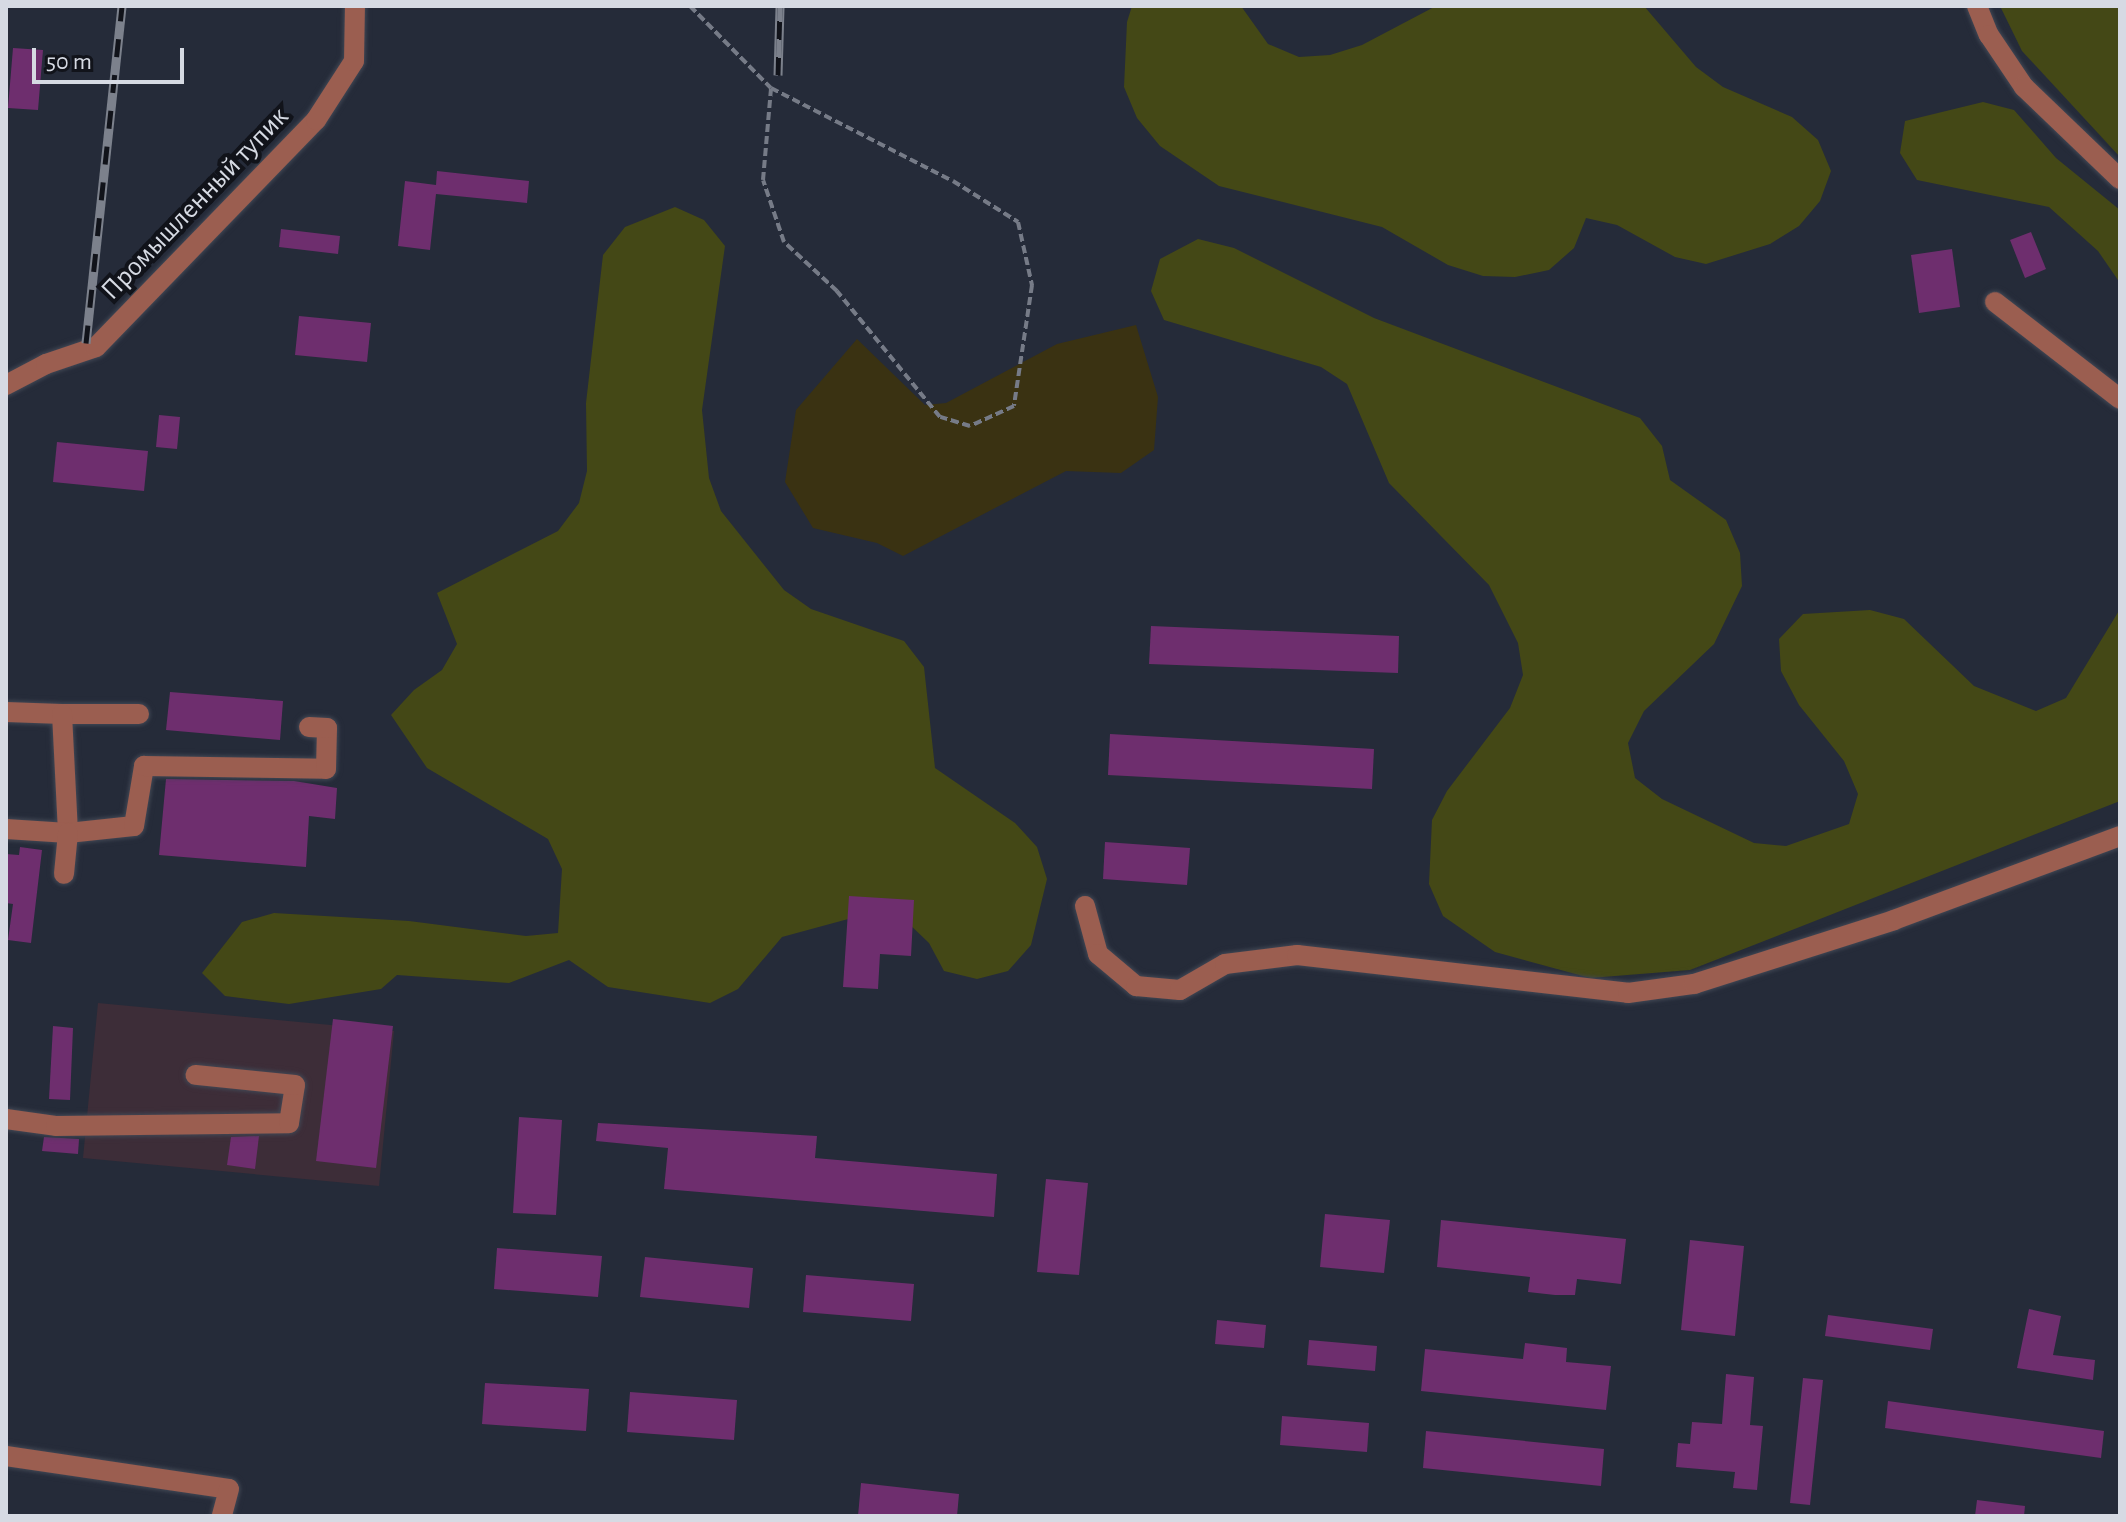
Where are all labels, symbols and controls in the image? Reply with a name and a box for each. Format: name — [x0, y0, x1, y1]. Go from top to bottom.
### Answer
scale bar — [36, 32, 188, 82]
text: 50 m — [46, 50, 92, 74]
street label: Промышленный тупик — [94, 100, 296, 308]

